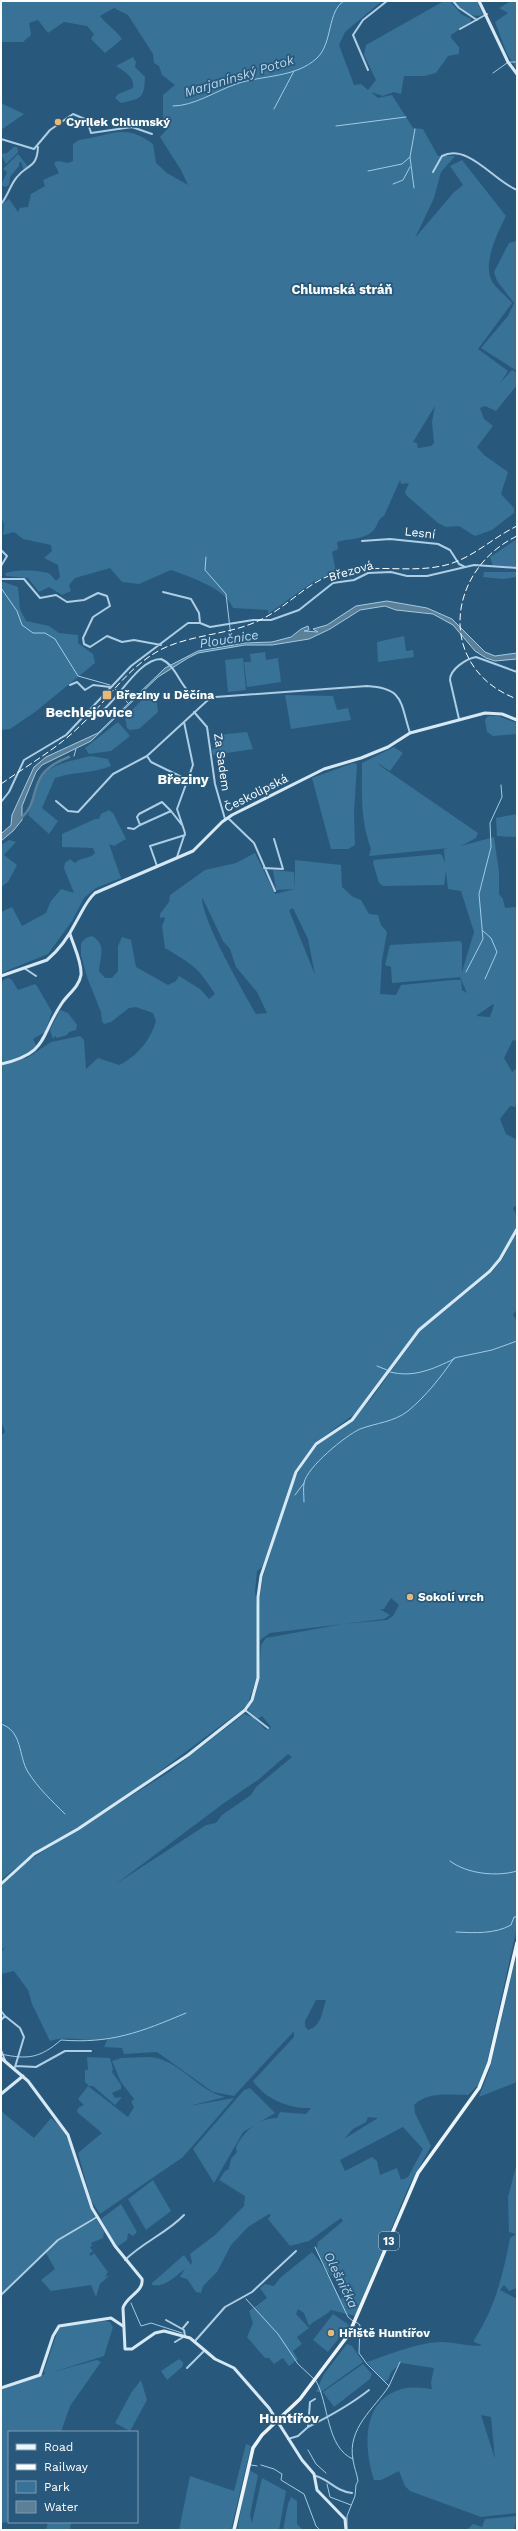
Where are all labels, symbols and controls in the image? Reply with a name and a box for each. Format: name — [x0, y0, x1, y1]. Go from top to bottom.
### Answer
water label: Marjanínský Potok — [182, 52, 296, 100]
place label: Cyrilek Chlumský — [66, 115, 170, 129]
marker: Cyrilek Chlumský — [53, 117, 63, 127]
district label: Chlumská stráň — [291, 282, 393, 297]
street label: Lesní — [404, 524, 436, 542]
street label: Březová — [327, 558, 375, 584]
water label: Ploučnice — [198, 627, 260, 651]
place label: Březiny u Děčína — [116, 688, 214, 702]
marker: Březiny u Děčína — [101, 689, 113, 701]
district label: Bechlejovice — [45, 704, 133, 720]
street label: Za Sadem — [211, 732, 233, 792]
district label: Březiny — [157, 771, 209, 787]
street label: Českolipská — [222, 771, 290, 815]
place label: Sokolí vrch — [418, 1590, 484, 1604]
marker: Sokolí vrch — [405, 1592, 415, 1602]
road number: 13 — [379, 2232, 399, 2250]
water label: Olešnička — [321, 2250, 361, 2310]
place label: Hřiště Huntířov — [339, 2326, 430, 2340]
marker: Hřiště Huntířov — [326, 2328, 336, 2338]
district label: Huntířov — [259, 2410, 319, 2426]
legend — [8, 2431, 138, 2523]
text: Road — [44, 2440, 73, 2454]
text: Railway — [44, 2460, 89, 2474]
text: Park — [44, 2480, 70, 2494]
text: Water — [44, 2500, 79, 2514]

